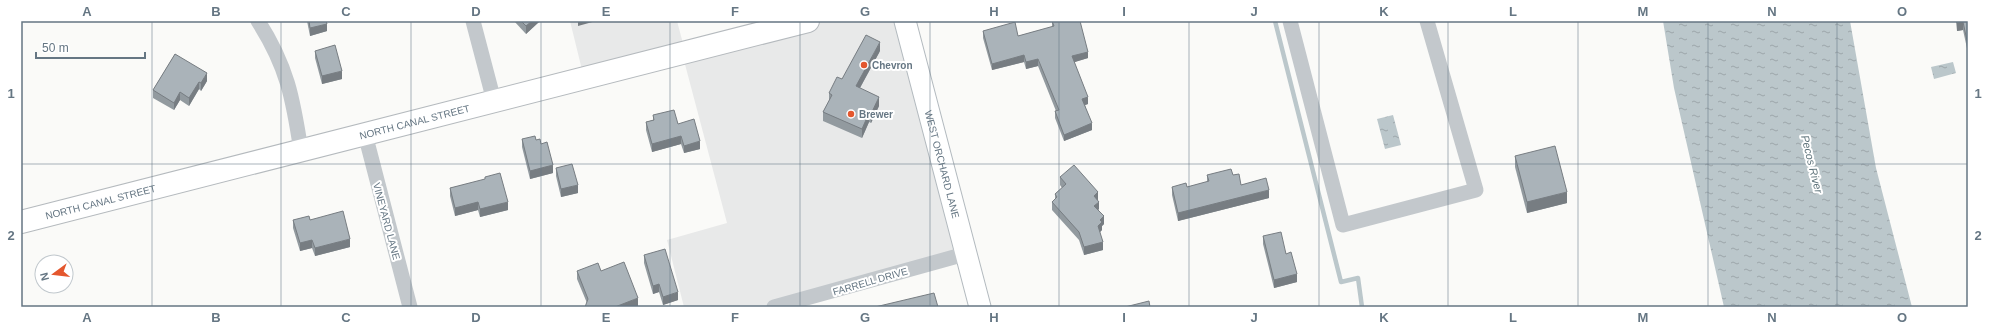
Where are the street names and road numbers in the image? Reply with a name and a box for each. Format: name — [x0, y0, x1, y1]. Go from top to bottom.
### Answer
street label: NORTH CANAL STREET — [358, 103, 471, 141]
street label: WEST ORCHARD LANE — [923, 109, 962, 220]
street label: VINEYARD LANE — [371, 181, 402, 261]
street label: NORTH CANAL STREET — [44, 183, 157, 222]
street label: FARRELL DRIVE — [831, 265, 909, 297]

